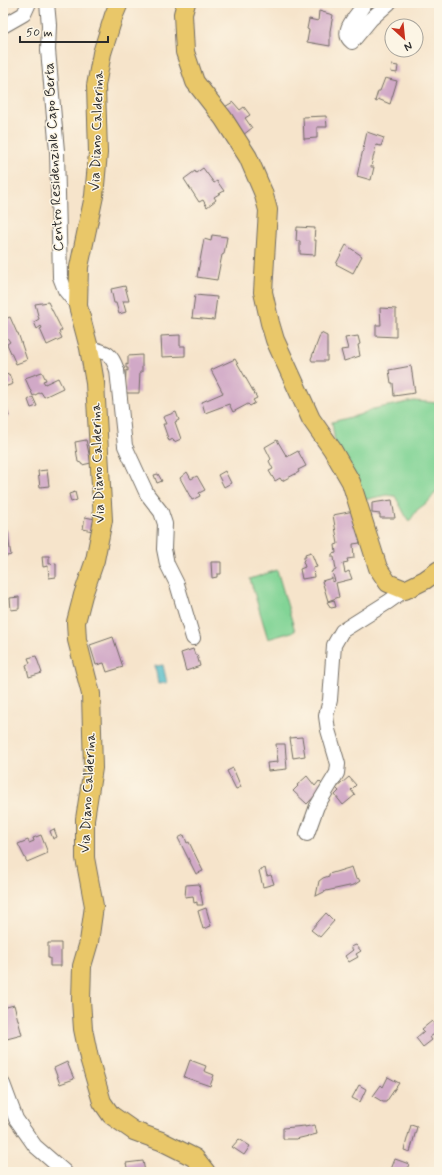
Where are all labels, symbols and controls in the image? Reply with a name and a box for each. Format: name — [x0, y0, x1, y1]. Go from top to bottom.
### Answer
scale bar — [20, 18, 108, 44]
north arrow — [384, 18, 424, 58]
text: 50 m — [26, 25, 53, 41]
text: N — [402, 38, 415, 54]
street label: Centro Residenziale Capo Berta — [40, 62, 68, 252]
street label: Via Diano Calderina — [86, 70, 108, 192]
street label: Via Diano Calderina — [87, 402, 109, 524]
street label: Via Diano Calderina — [76, 732, 100, 854]

